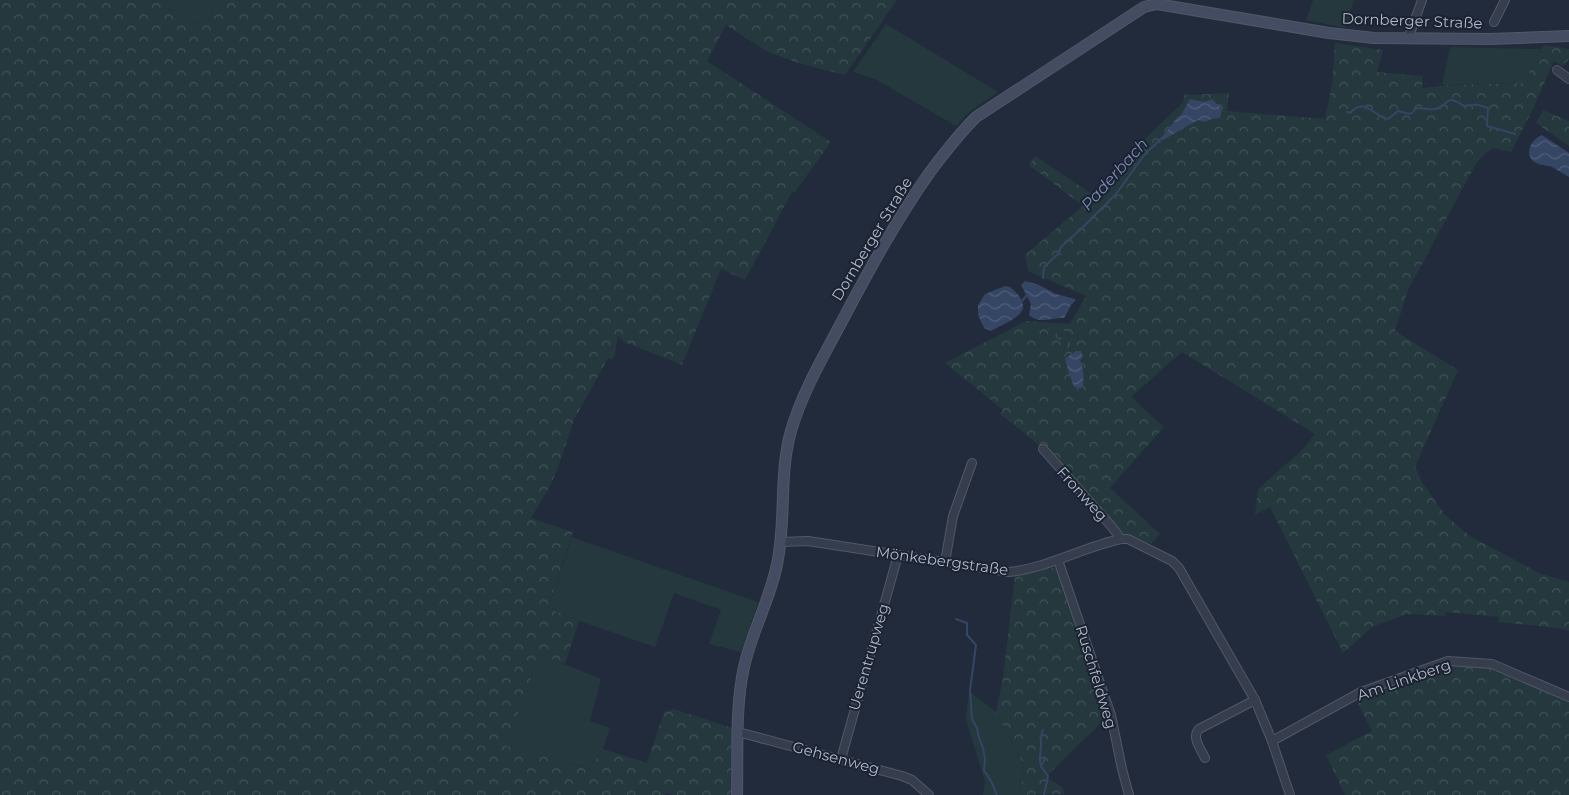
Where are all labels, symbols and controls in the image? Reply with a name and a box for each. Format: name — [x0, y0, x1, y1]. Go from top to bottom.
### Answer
street label: Dornberger Straße — [1341, 9, 1483, 32]
water label: Paderbach — [1077, 134, 1152, 214]
street label: Dornberger Straße — [827, 173, 916, 304]
street label: Fronweg — [1053, 462, 1112, 525]
street label: Mönkebergstraße — [875, 542, 1010, 579]
street label: Uerentrupweg — [844, 601, 893, 713]
street label: Ruschfeldweg — [1072, 623, 1121, 731]
street label: Am Linkberg — [1354, 655, 1453, 704]
street label: Gehsenweg — [790, 737, 882, 778]

